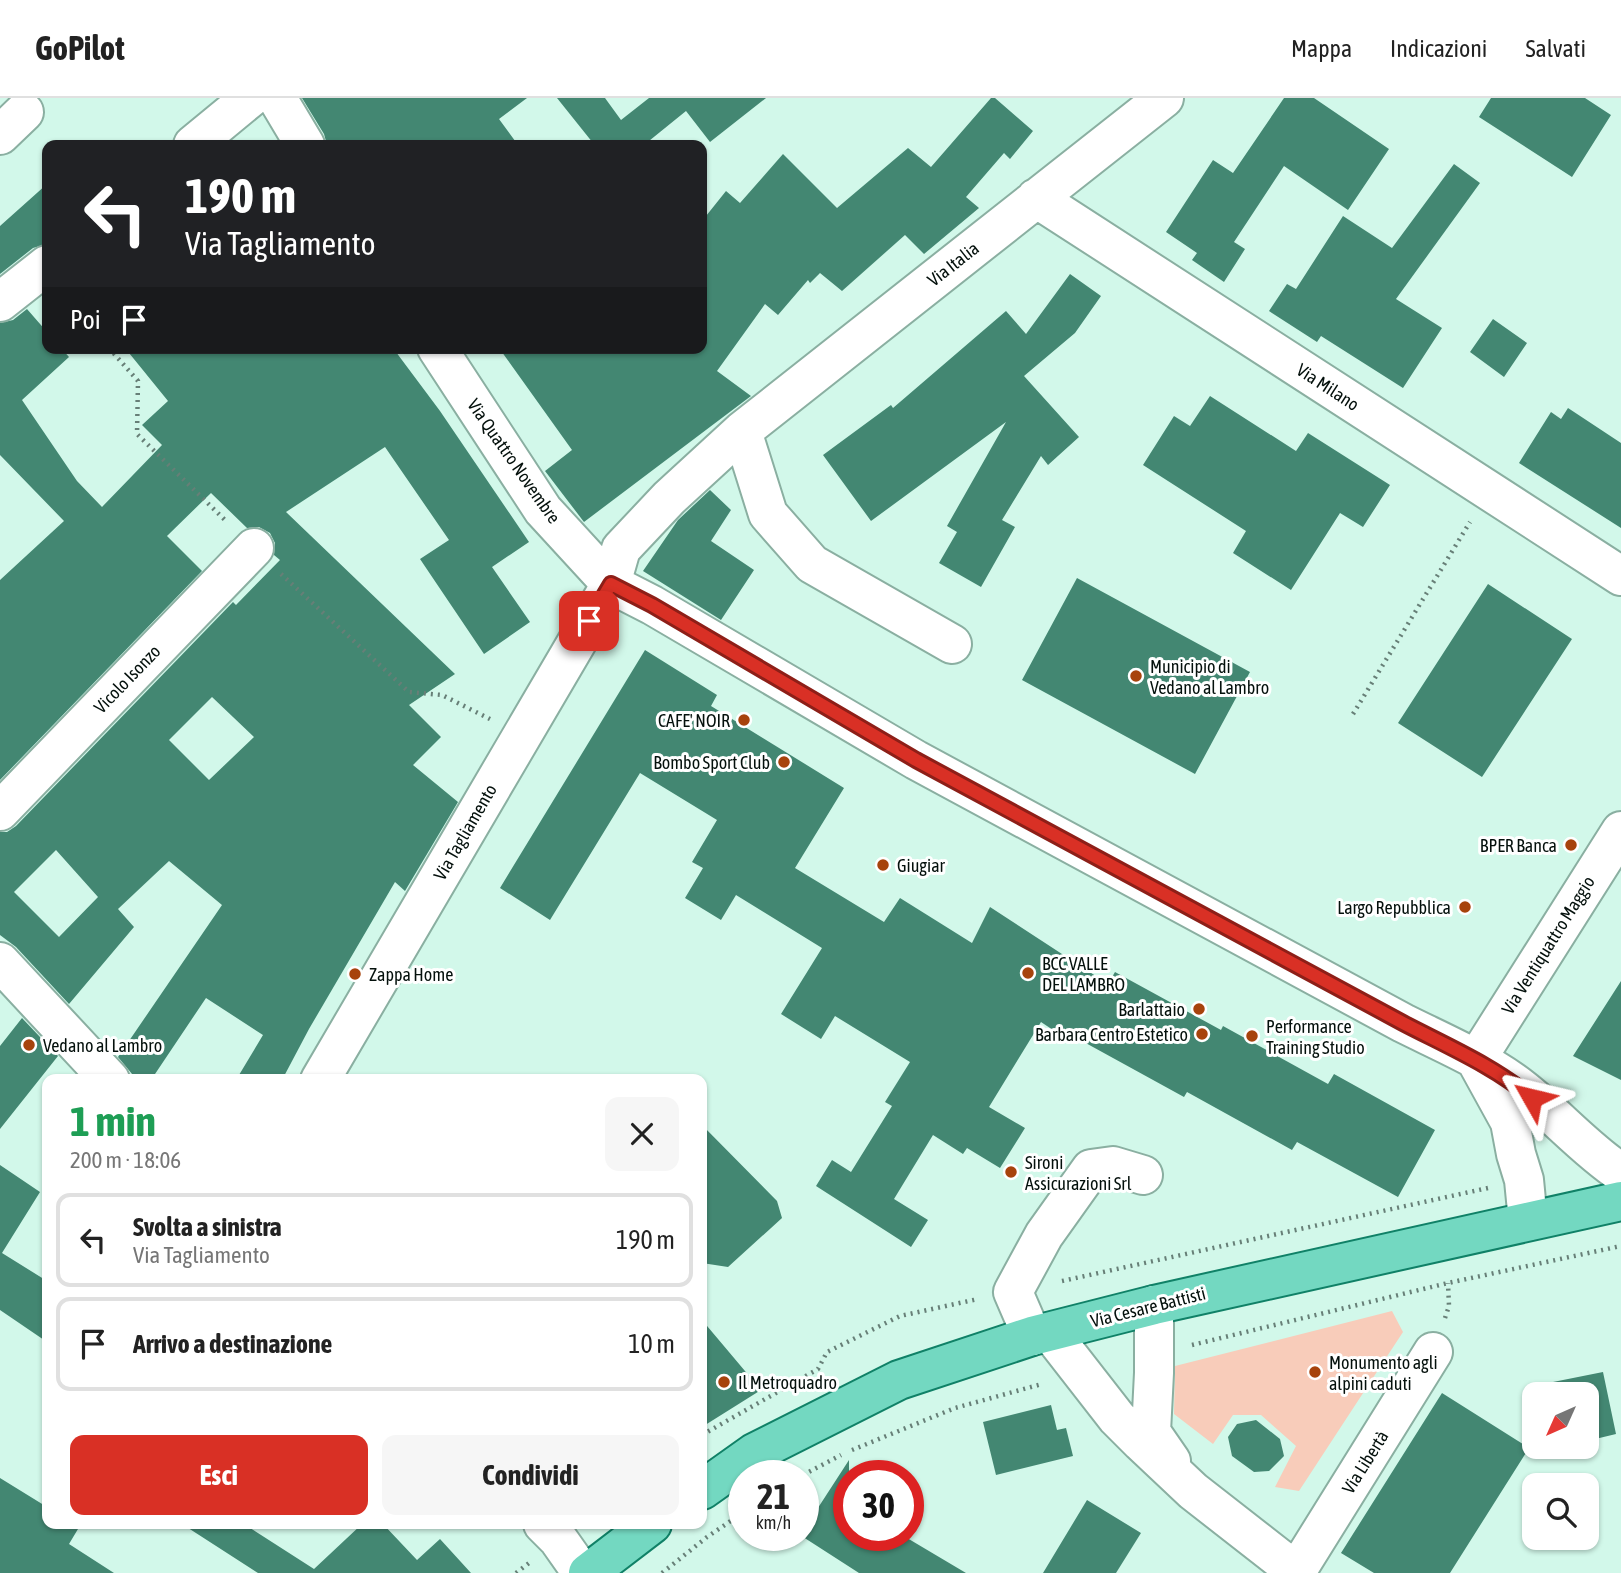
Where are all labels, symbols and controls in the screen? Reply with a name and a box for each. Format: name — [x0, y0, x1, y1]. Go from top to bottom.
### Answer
text: GoPilot — [35, 29, 125, 67]
text: Mappa — [1291, 35, 1352, 62]
text: Indicazioni — [1390, 35, 1487, 62]
text: Salvati — [1525, 35, 1586, 62]
text: 190 m — [185, 167, 296, 223]
icon: left — [70, 168, 161, 259]
text: Via Tagliamento — [185, 225, 376, 262]
street label: Via Italia — [923, 237, 983, 291]
icon: arrive — [115, 301, 153, 339]
text: Poi — [70, 305, 101, 335]
street label: Via Milano — [1293, 359, 1363, 415]
street label: Via Quattro Novembre — [463, 395, 565, 527]
pin — [559, 591, 619, 651]
icon: arrive — [570, 602, 608, 640]
street label: Vicolo Isonzo — [89, 641, 165, 717]
place label: Municipio di Vedano al Lambro — [1150, 656, 1269, 698]
marker: Municipio di Vedano al Lambro — [1128, 668, 1144, 684]
place label: CAFE' NOIR — [658, 710, 730, 731]
marker: CAFE' NOIR — [736, 712, 752, 728]
place label: Bombo Sport Club — [653, 752, 770, 773]
marker: Bombo Sport Club — [776, 754, 792, 770]
street label: Via Tagliamento — [429, 780, 501, 884]
place label: BPER Banca — [1480, 835, 1557, 856]
marker: BPER Banca — [1563, 837, 1579, 853]
place label: Giugiar — [897, 855, 946, 876]
marker: Giugiar — [875, 857, 891, 873]
street label: Via Ventiquattro Maggio — [1497, 872, 1599, 1018]
place label: Largo Repubblica — [1337, 897, 1451, 918]
marker: Largo Repubblica — [1457, 899, 1473, 915]
place label: BCC VALLE DEL LAMBRO — [1042, 953, 1125, 995]
place label: Zappa Home — [369, 964, 453, 985]
marker: BCC VALLE DEL LAMBRO — [1020, 965, 1036, 981]
marker: Zappa Home — [347, 966, 363, 982]
place label: Barlattaio — [1118, 999, 1185, 1020]
marker: Barlattaio — [1191, 1001, 1207, 1017]
place label: Performance Training Studio — [1266, 1016, 1365, 1058]
place label: Barbara Centro Estetico — [1035, 1024, 1188, 1045]
marker: Barbara Centro Estetico — [1194, 1026, 1210, 1042]
marker: Performance Training Studio — [1244, 1028, 1260, 1044]
place label: Vedano al Lambro — [43, 1035, 162, 1056]
marker: Vedano al Lambro — [21, 1037, 37, 1053]
position arrow — [1495, 1061, 1569, 1135]
text: 1 min — [70, 1097, 156, 1145]
button: close — [605, 1097, 679, 1171]
text: 200 m · 18:06 — [70, 1147, 181, 1173]
place label: Sironi Assicurazioni Srl — [1025, 1152, 1132, 1194]
marker: Sironi Assicurazioni Srl — [1003, 1164, 1019, 1180]
text: Svolta a sinistra — [133, 1212, 282, 1242]
icon: left — [74, 1221, 112, 1259]
text: 190 m — [616, 1225, 675, 1255]
text: Via Tagliamento — [133, 1242, 270, 1268]
street label: Via Cesare Battisti — [1088, 1283, 1208, 1331]
icon: arrive — [74, 1325, 112, 1363]
text: Arrivo a destinazione — [133, 1329, 332, 1359]
text: 10 m — [628, 1329, 675, 1359]
place label: Monumento agli alpini caduti — [1329, 1352, 1438, 1394]
marker: Monumento agli alpini caduti — [1307, 1364, 1323, 1380]
place label: Il Metroquadro — [738, 1372, 837, 1393]
marker: Il Metroquadro — [716, 1374, 732, 1390]
north arrow — [1522, 1382, 1600, 1460]
map controls — [1522, 1382, 1599, 1550]
street label: Via Libertà — [1337, 1427, 1393, 1497]
button: Esci — [70, 1435, 368, 1515]
button: Condividi — [382, 1435, 679, 1515]
speed limit sign: 30 — [833, 1460, 924, 1551]
button: search — [1522, 1473, 1599, 1550]
text: 21 — [757, 1476, 790, 1516]
text: km/h — [756, 1512, 791, 1533]

